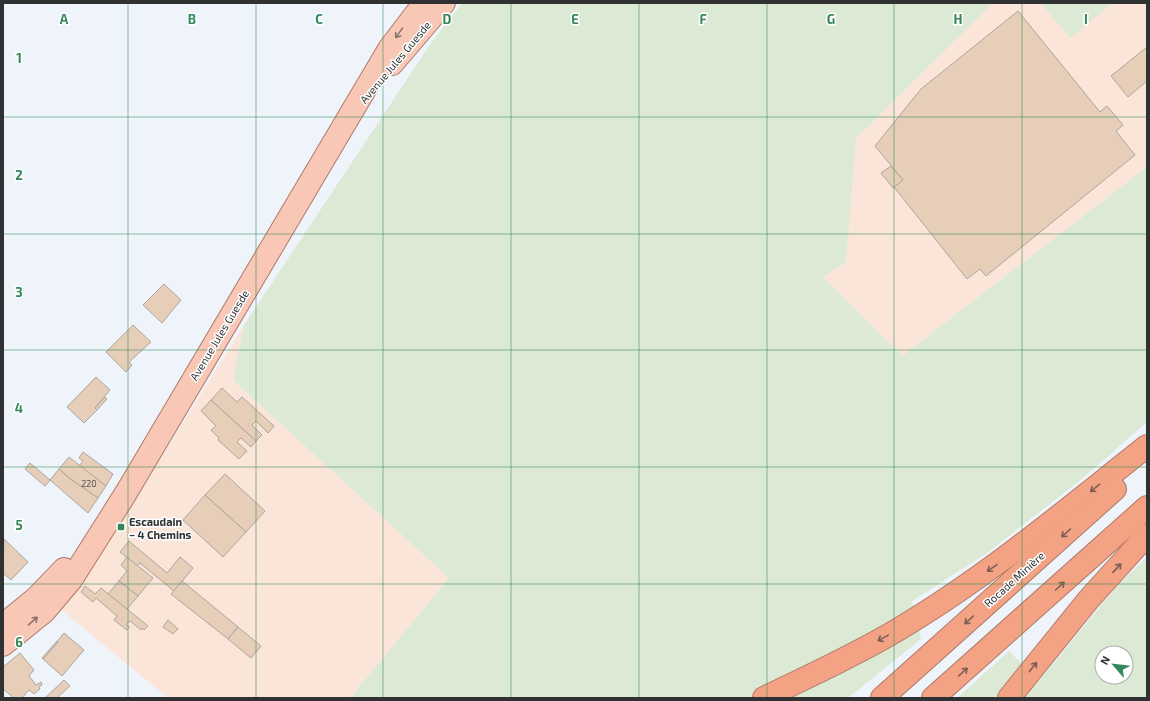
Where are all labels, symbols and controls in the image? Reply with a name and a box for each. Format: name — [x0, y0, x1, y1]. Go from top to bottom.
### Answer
text: A — [60, 11, 69, 27]
text: B — [188, 11, 196, 27]
text: C — [315, 11, 323, 27]
text: D — [443, 11, 452, 27]
text: E — [571, 11, 579, 27]
text: F — [699, 11, 707, 27]
text: G — [827, 11, 835, 27]
text: H — [954, 11, 963, 27]
text: I — [1084, 11, 1088, 27]
street label: Avenue Jules Guesde — [357, 18, 433, 106]
one-way arrow — [395, 28, 403, 39]
text: 1 — [16, 50, 22, 66]
text: 2 — [15, 167, 23, 183]
text: 3 — [15, 284, 23, 300]
street label: Avenue Jules Guesde — [187, 287, 251, 383]
text: 4 — [15, 400, 23, 416]
house number: 220 — [81, 478, 97, 489]
one-way arrow — [1089, 483, 1100, 492]
place label: Escaudain – 4 Chemins — [129, 515, 192, 541]
text: 5 — [15, 517, 23, 533]
marker: Escaudain – 4 Chemins — [116, 522, 126, 532]
one-way arrow — [1061, 528, 1071, 537]
street label: Rocade Minière — [981, 548, 1047, 609]
one-way arrow — [1112, 563, 1122, 573]
one-way arrow — [987, 564, 998, 572]
one-way arrow — [1054, 581, 1065, 590]
one-way arrow — [964, 615, 974, 624]
one-way arrow — [28, 616, 39, 625]
text: 6 — [15, 634, 23, 650]
one-way arrow — [877, 635, 889, 643]
north arrow — [1094, 645, 1134, 685]
text: N — [1097, 653, 1112, 667]
one-way arrow — [1029, 662, 1038, 673]
one-way arrow — [957, 668, 967, 677]

